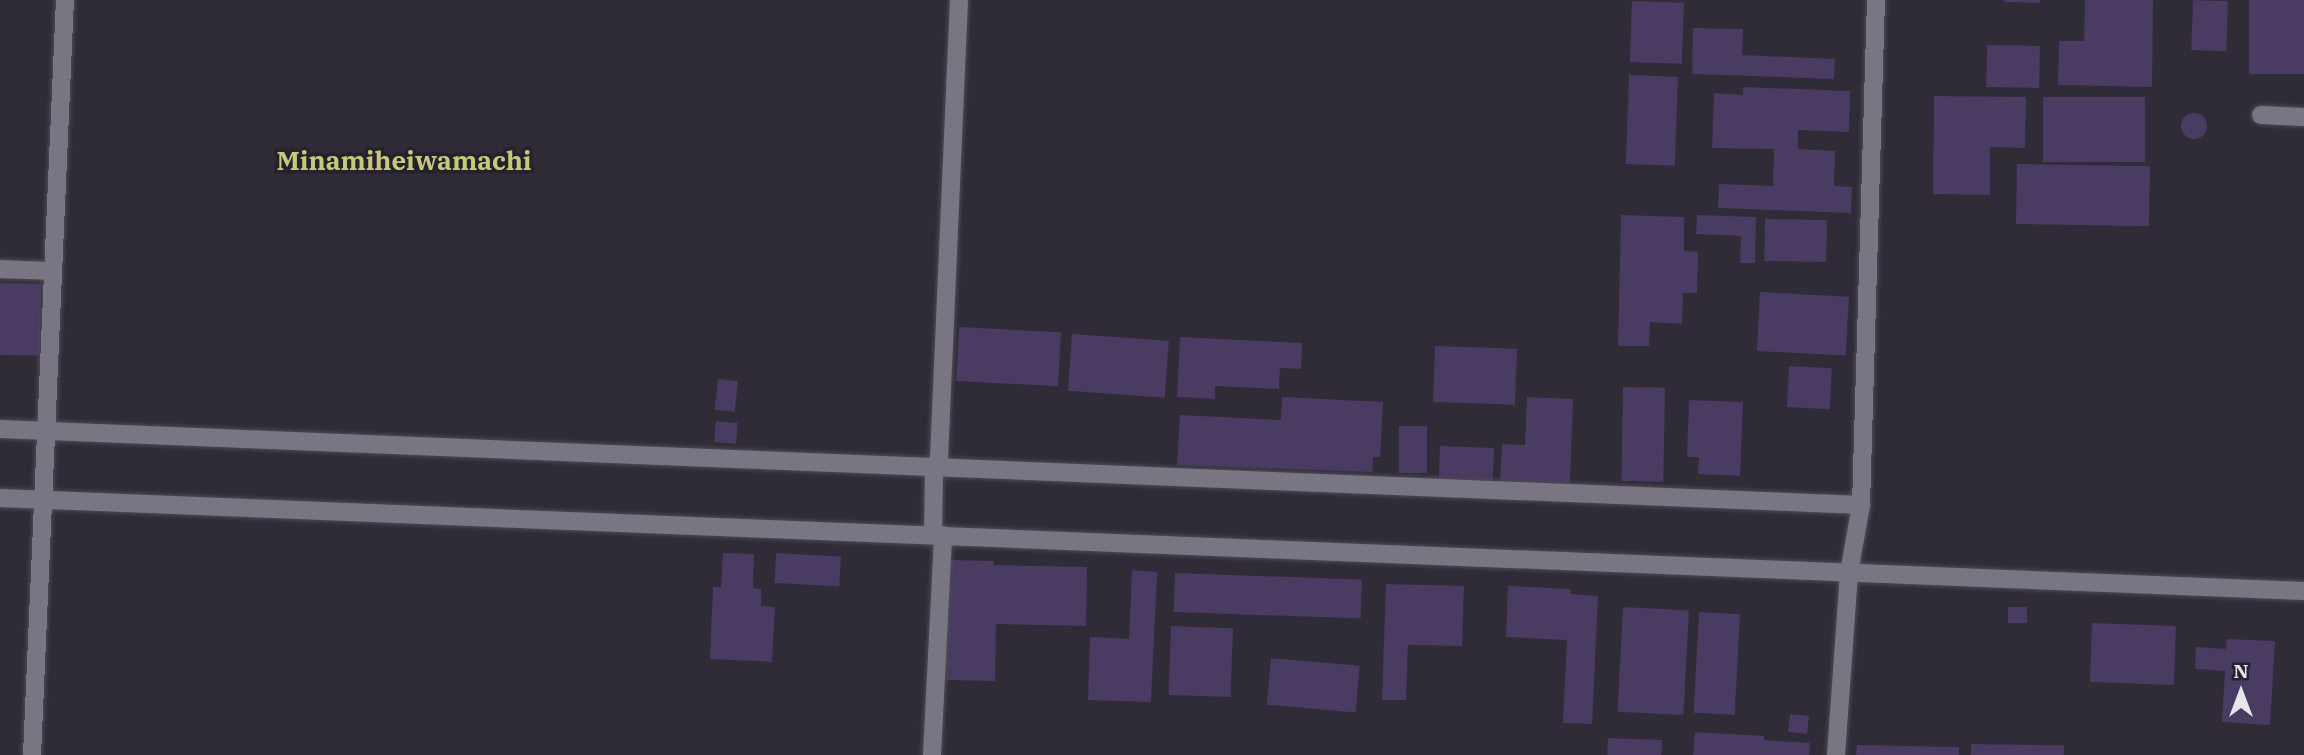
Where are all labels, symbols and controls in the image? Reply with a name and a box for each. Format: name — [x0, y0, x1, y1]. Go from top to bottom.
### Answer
district label: Minamiheiwamachi — [276, 145, 532, 177]
north arrow — [2206, 657, 2276, 727]
text: N — [2233, 659, 2249, 683]

